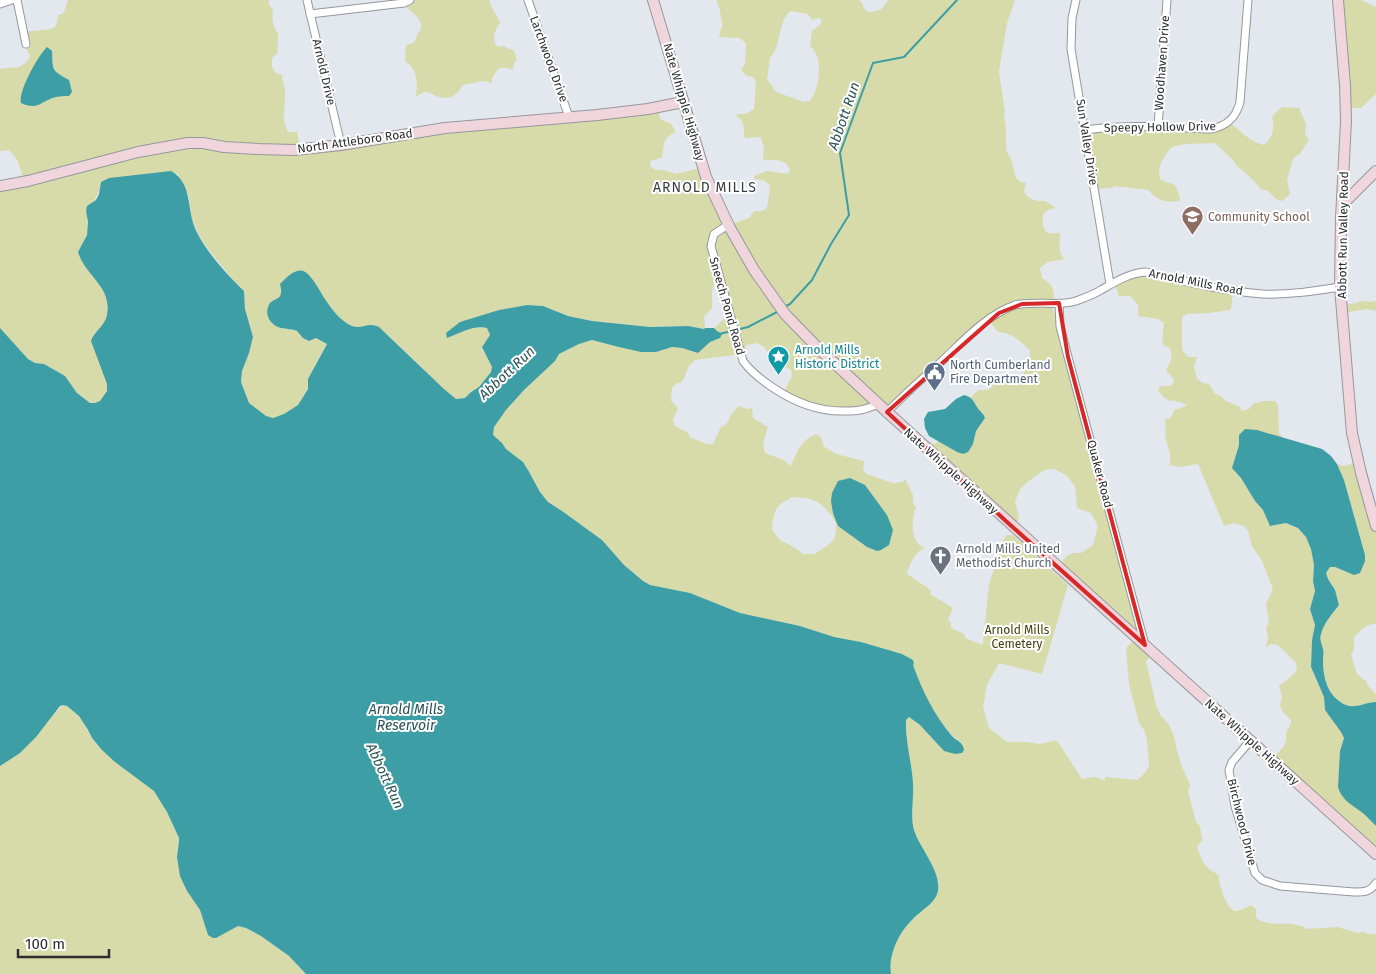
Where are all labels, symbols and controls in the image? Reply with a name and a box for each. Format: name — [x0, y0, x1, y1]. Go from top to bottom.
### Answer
street label: Larchwood Drive — [527, 14, 571, 104]
street label: Woodhaven Drive — [1152, 15, 1172, 111]
street label: Arnold Drive — [310, 38, 338, 106]
street label: Nate Whipple Highway — [660, 41, 708, 163]
water label: Abbott Run — [824, 80, 863, 153]
street label: Sun Valley Drive — [1073, 98, 1101, 186]
street label: Speepy Hollow Drive — [1104, 119, 1216, 135]
street label: North Attleboro Road — [297, 126, 413, 156]
street label: Abbott Run Valley Road — [1335, 171, 1351, 299]
district label: ARNOLD MILLS — [653, 179, 757, 196]
school or university icon: Community School — [1180, 205, 1204, 236]
place label: Community School — [1208, 210, 1310, 224]
street label: Sneech Pond Road — [706, 255, 748, 357]
street label: Arnold Mills Road — [1148, 266, 1244, 298]
water label: Abbott Run — [475, 343, 539, 404]
place label: Arnold Mills Historic District — [795, 343, 880, 371]
place icon: Arnold Mills Historic District — [767, 345, 791, 376]
place label: North Cumberland Fire Department — [950, 358, 1051, 386]
public building icon: North Cumberland Fire Department — [922, 360, 946, 391]
street label: Nate Whipple Highway — [901, 425, 1001, 517]
street label: Quaker Road — [1084, 438, 1116, 510]
place label: Arnold Mills United Methodist Church — [956, 542, 1060, 570]
church icon: Arnold Mills United Methodist Church — [928, 544, 952, 575]
park label: Arnold Mills Cemetery — [985, 623, 1050, 651]
street label: Nate Whipple Highway — [1202, 696, 1302, 788]
water label: Arnold Mills Reservoir — [368, 701, 444, 734]
water label: Abbott Run — [362, 740, 408, 811]
street label: Birchwood Drive — [1224, 777, 1260, 867]
scale bar — [18, 926, 109, 958]
text: 100 m — [25, 935, 65, 953]

